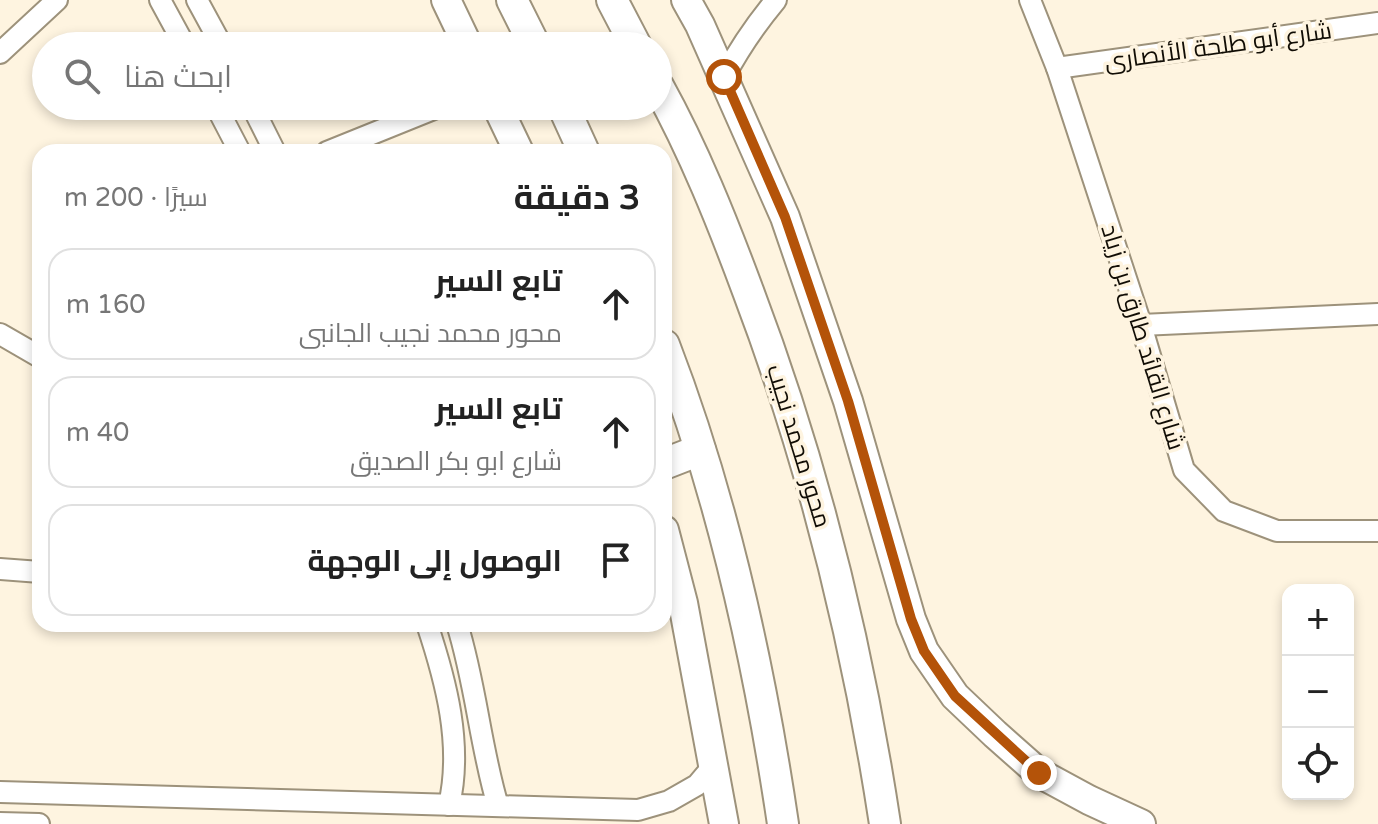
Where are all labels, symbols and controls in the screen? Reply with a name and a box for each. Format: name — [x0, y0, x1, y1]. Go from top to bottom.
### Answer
street label: شارع أبو طلحة الأنصارى — [1102, 14, 1334, 78]
search box — [32, 32, 672, 120]
icon: search — [60, 54, 104, 98]
text: ابحث هنا — [124, 59, 232, 96]
route start — [706, 59, 742, 95]
text: 3 دقيقة — [514, 178, 640, 219]
text: سيرًا · 200 m — [64, 182, 208, 213]
street label: شارع القائد طارق بن زياد — [1093, 221, 1191, 454]
text: تابع السير — [435, 263, 562, 300]
icon: ahead — [594, 282, 638, 326]
text: 160 m — [66, 289, 146, 320]
text: محور محمد نجيب الجانبى — [299, 318, 562, 349]
street label: محور محمد نجيب — [760, 361, 837, 531]
text: تابع السير — [435, 391, 562, 428]
icon: ahead — [594, 410, 638, 454]
text: 40 m — [66, 417, 129, 448]
text: شارع ابو بكر الصديق — [350, 446, 562, 477]
icon: arrive — [594, 538, 638, 582]
text: الوصول إلى الوجهة — [307, 543, 562, 580]
map controls — [1282, 584, 1354, 800]
button: + — [1282, 584, 1354, 656]
button: − — [1282, 656, 1354, 728]
button: locate — [1282, 728, 1354, 800]
route end — [1021, 755, 1057, 791]

